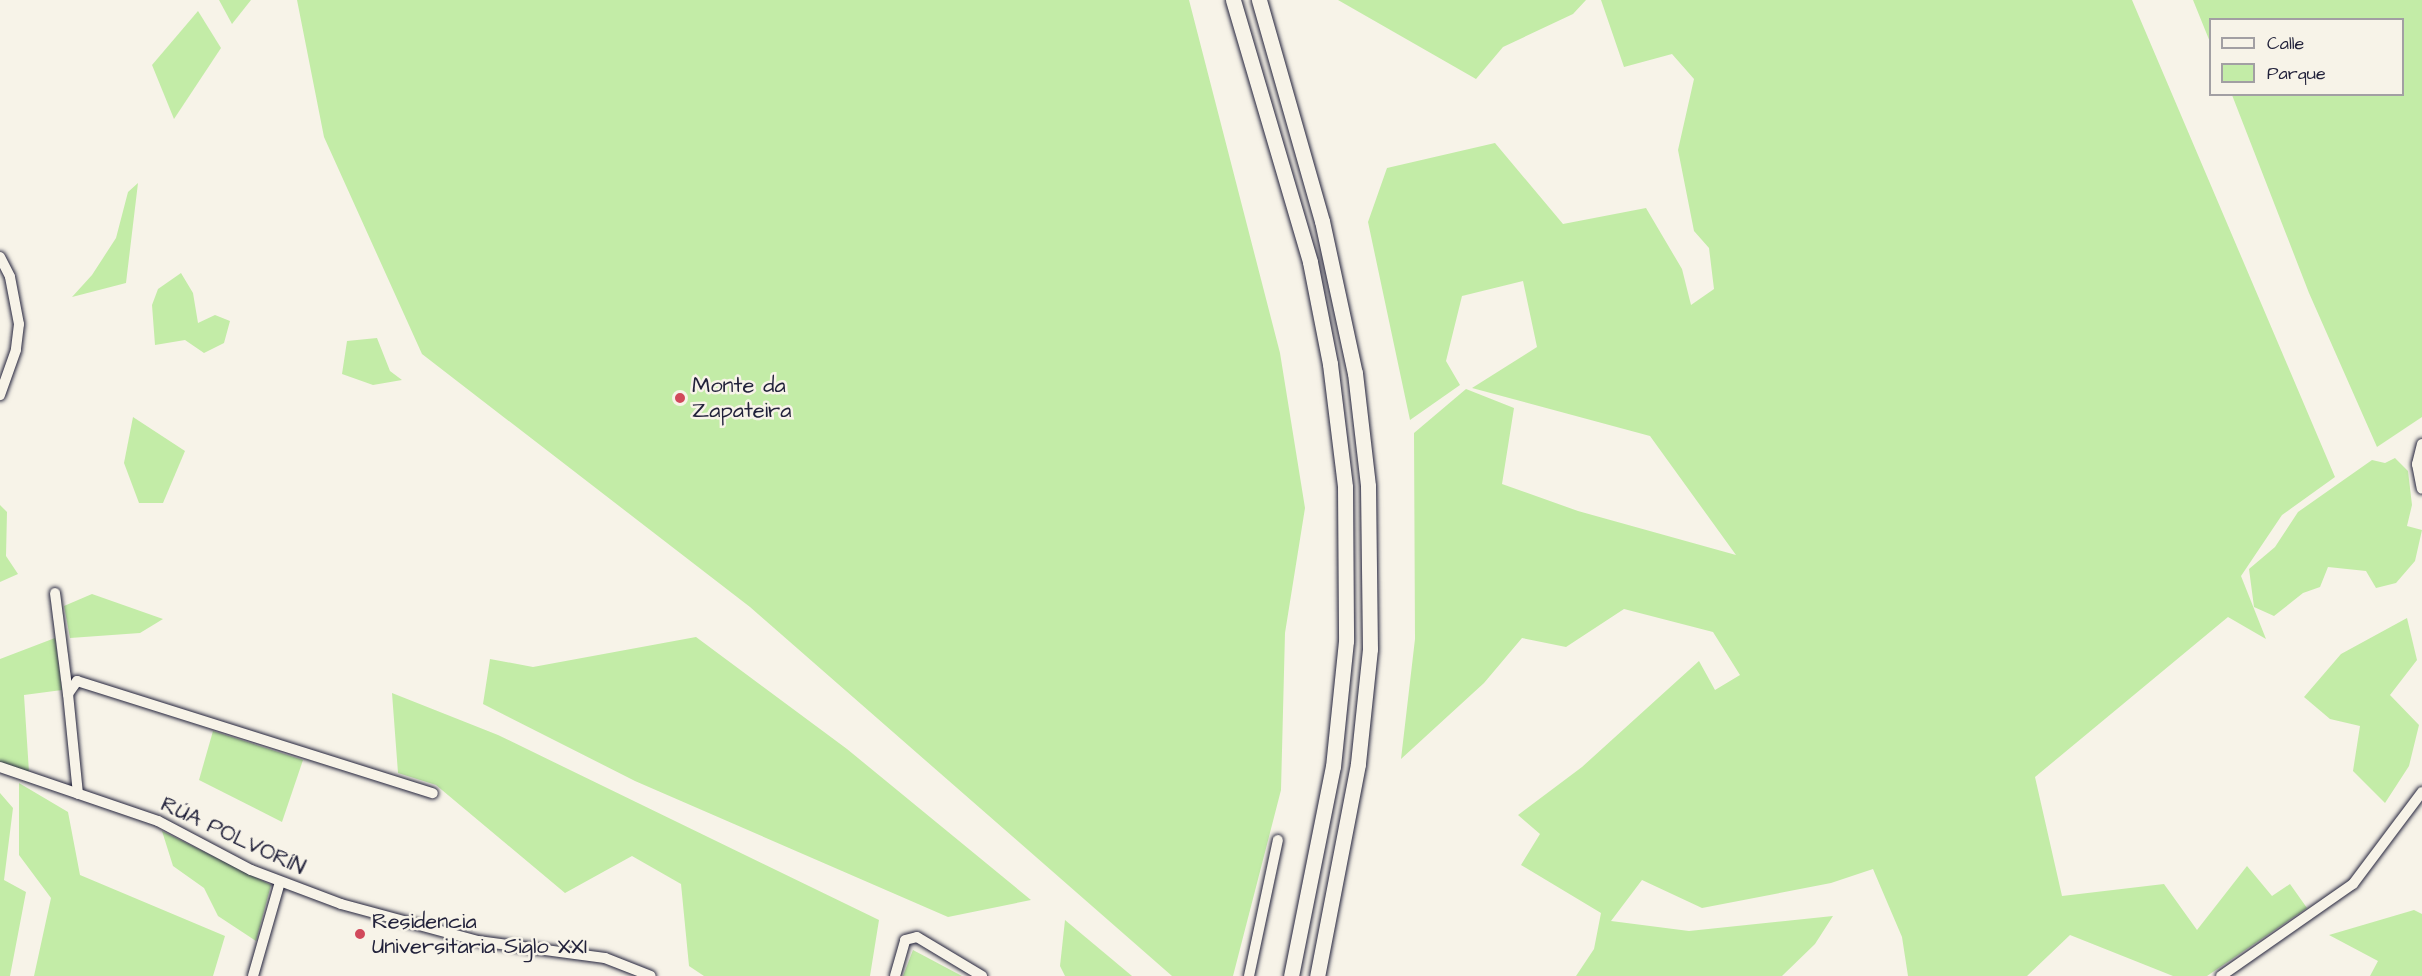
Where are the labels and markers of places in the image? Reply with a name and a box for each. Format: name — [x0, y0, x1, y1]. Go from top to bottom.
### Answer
place label: Monte da Zapateira — [692, 372, 791, 424]
marker: Monte da Zapateira — [673, 391, 687, 405]
place label: Residencia Universitaria Siglo XXI — [372, 908, 587, 960]
marker: Residencia Universitaria Siglo XXI — [353, 927, 367, 941]

